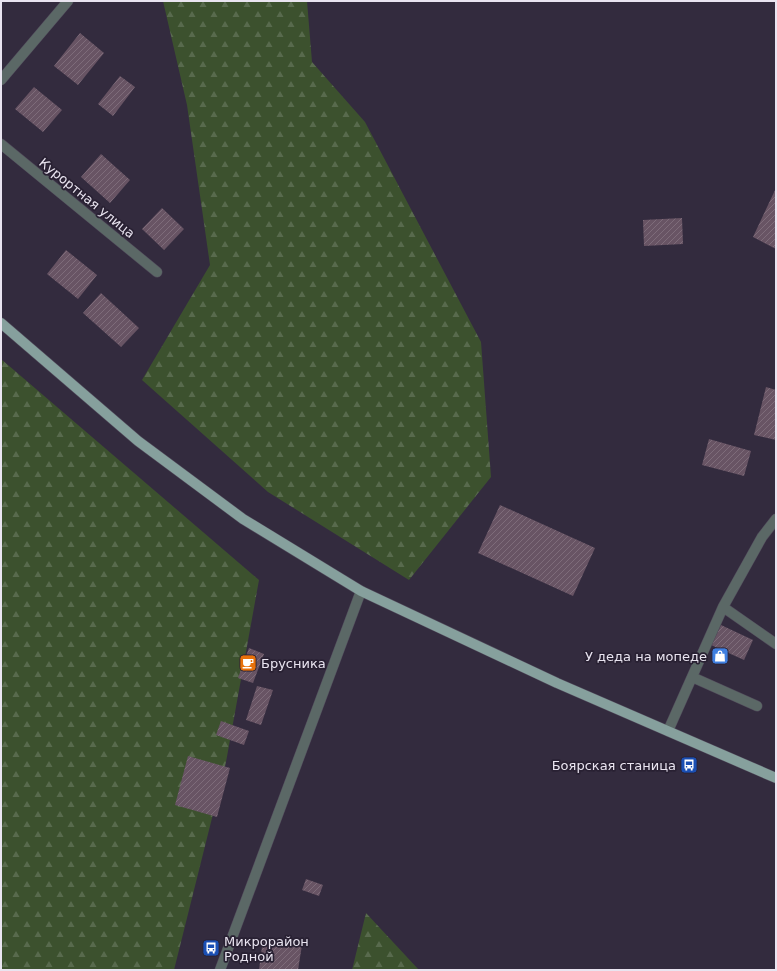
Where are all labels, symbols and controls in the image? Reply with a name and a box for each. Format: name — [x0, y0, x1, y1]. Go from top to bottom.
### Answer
street label: Курортная улица — [36, 155, 138, 241]
shop icon: У деда на мопеде — [710, 646, 730, 666]
place label: У деда на мопеде — [585, 649, 707, 664]
cafe icon: Брусника — [238, 653, 258, 673]
place label: Брусника — [261, 656, 326, 671]
bus stop icon: Боярская станица — [679, 755, 699, 775]
place label: Боярская станица — [552, 758, 676, 773]
place label: Микрорайон Родной — [224, 934, 309, 964]
bus stop icon: Микрорайон Родной — [201, 938, 221, 958]

